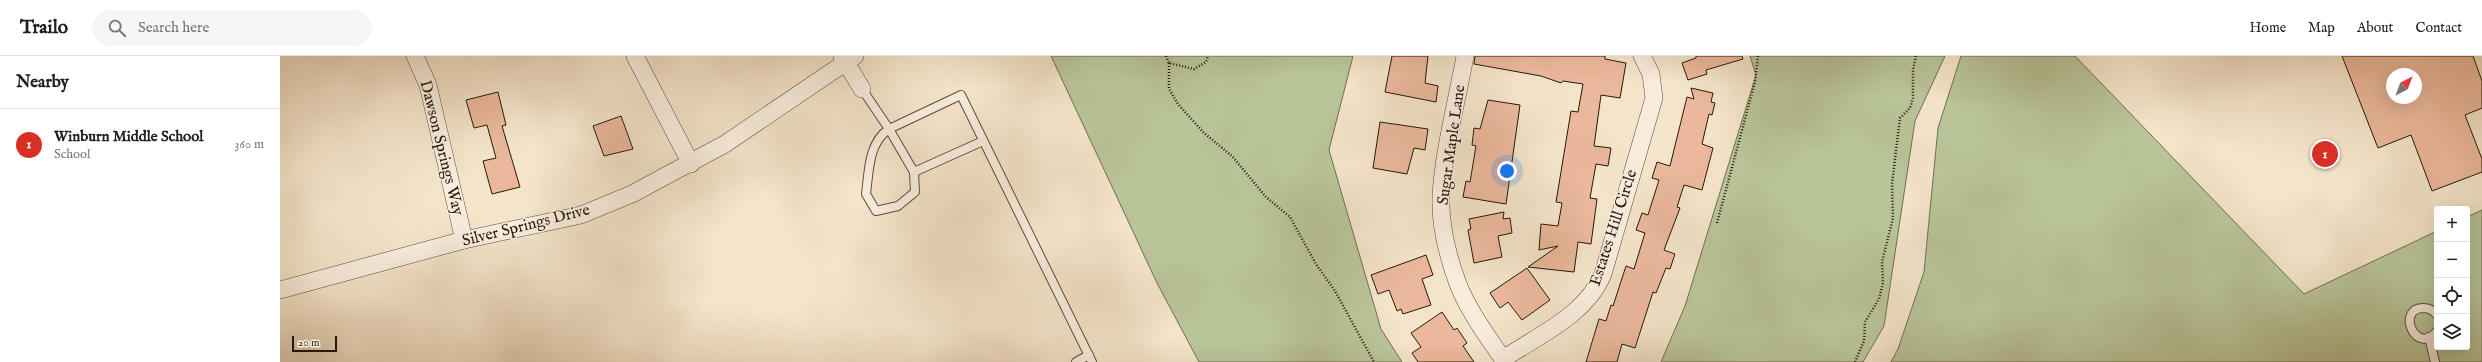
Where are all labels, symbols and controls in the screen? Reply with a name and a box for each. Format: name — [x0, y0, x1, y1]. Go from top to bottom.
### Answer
search box — [92, 10, 372, 46]
text: Trailo — [20, 16, 68, 40]
icon: search — [106, 17, 128, 39]
text: Search here — [138, 18, 209, 37]
text: Home — [2250, 19, 2286, 37]
text: Map — [2308, 19, 2335, 37]
text: About — [2357, 19, 2393, 37]
text: Contact — [2415, 19, 2462, 37]
north arrow — [2386, 68, 2422, 104]
text: Nearby — [16, 72, 69, 93]
street label: Dawson Springs Way — [415, 78, 467, 218]
street label: Sugar Maple Lane — [1434, 84, 1470, 206]
text: Winburn Middle School — [54, 127, 203, 146]
text: 1 — [27, 136, 31, 153]
text: 360 m — [234, 136, 264, 153]
pin: 1 — [2312, 139, 2338, 169]
text: School — [54, 146, 91, 163]
your location — [1497, 161, 1517, 181]
street label: Estates Hill Circle — [1586, 167, 1642, 289]
street label: Silver Springs Drive — [460, 200, 592, 252]
map controls — [2434, 206, 2470, 350]
button: + — [2434, 206, 2470, 242]
button: − — [2434, 242, 2470, 278]
button: locate — [2434, 278, 2470, 314]
button: layers — [2434, 314, 2470, 350]
scale bar — [292, 334, 337, 353]
text: 20 m — [298, 336, 319, 350]

